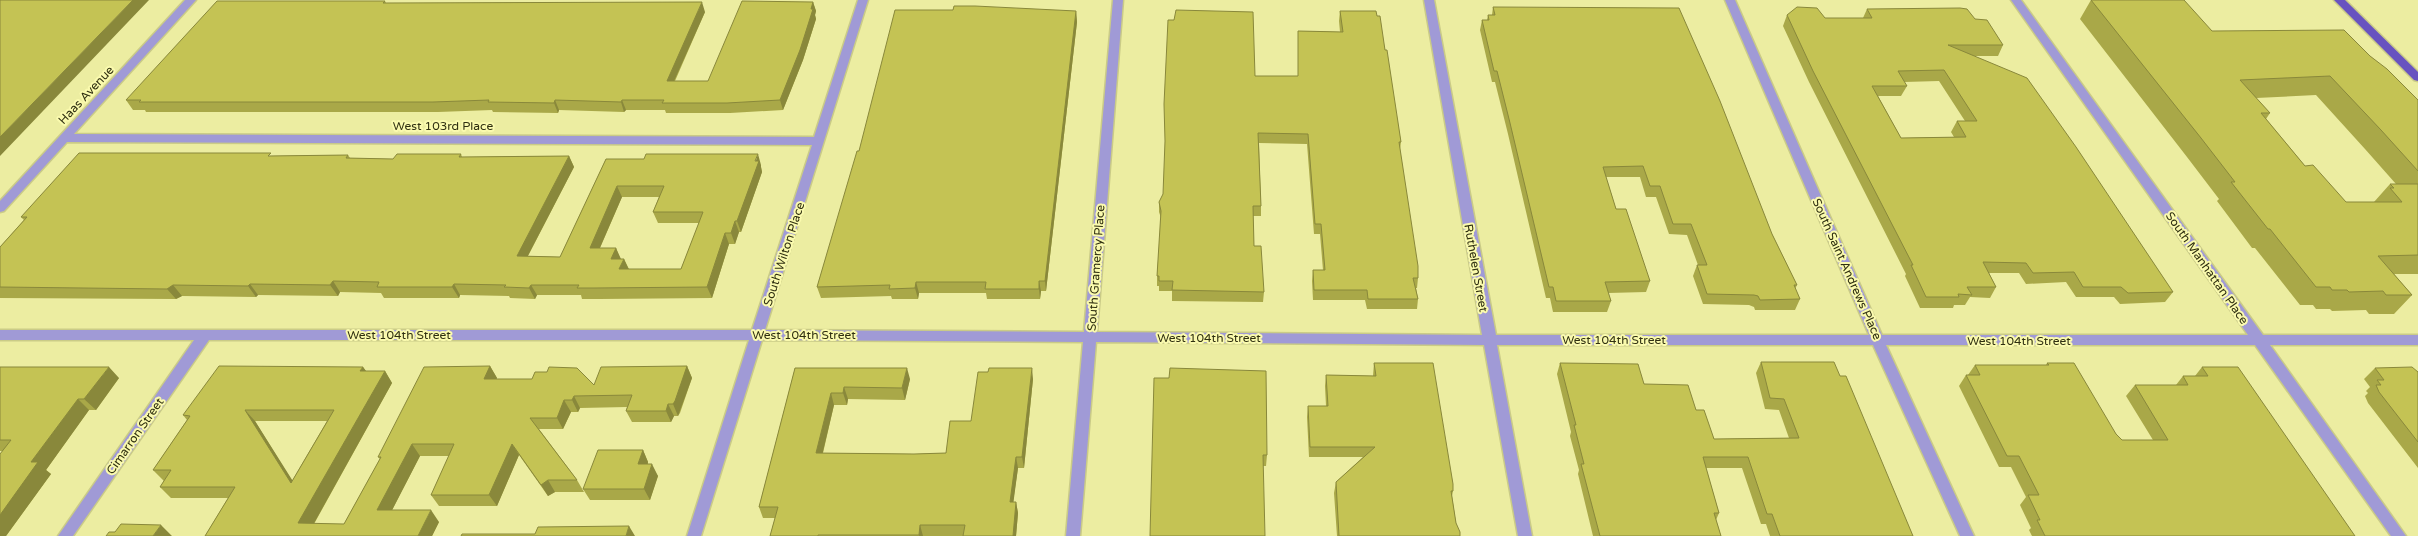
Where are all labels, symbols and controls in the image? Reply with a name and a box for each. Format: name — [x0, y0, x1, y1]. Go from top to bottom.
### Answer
street label: Haas Avenue — [56, 63, 117, 127]
street label: West 103rd Place — [393, 119, 493, 133]
street label: South Saint Andrews Place — [1809, 196, 1885, 342]
street label: South Wilton Place — [761, 200, 807, 308]
street label: South Gramercy Place — [1085, 204, 1107, 332]
street label: South Manhattan Place — [2163, 209, 2251, 327]
street label: Ruthelen Street — [1461, 223, 1491, 313]
street label: West 104th Street — [347, 328, 451, 342]
street label: West 104th Street — [752, 328, 856, 342]
street label: West 104th Street — [1157, 331, 1261, 345]
street label: West 104th Street — [1562, 333, 1666, 347]
street label: West 104th Street — [1967, 334, 2071, 348]
street label: Cimarron Street — [103, 395, 167, 477]

